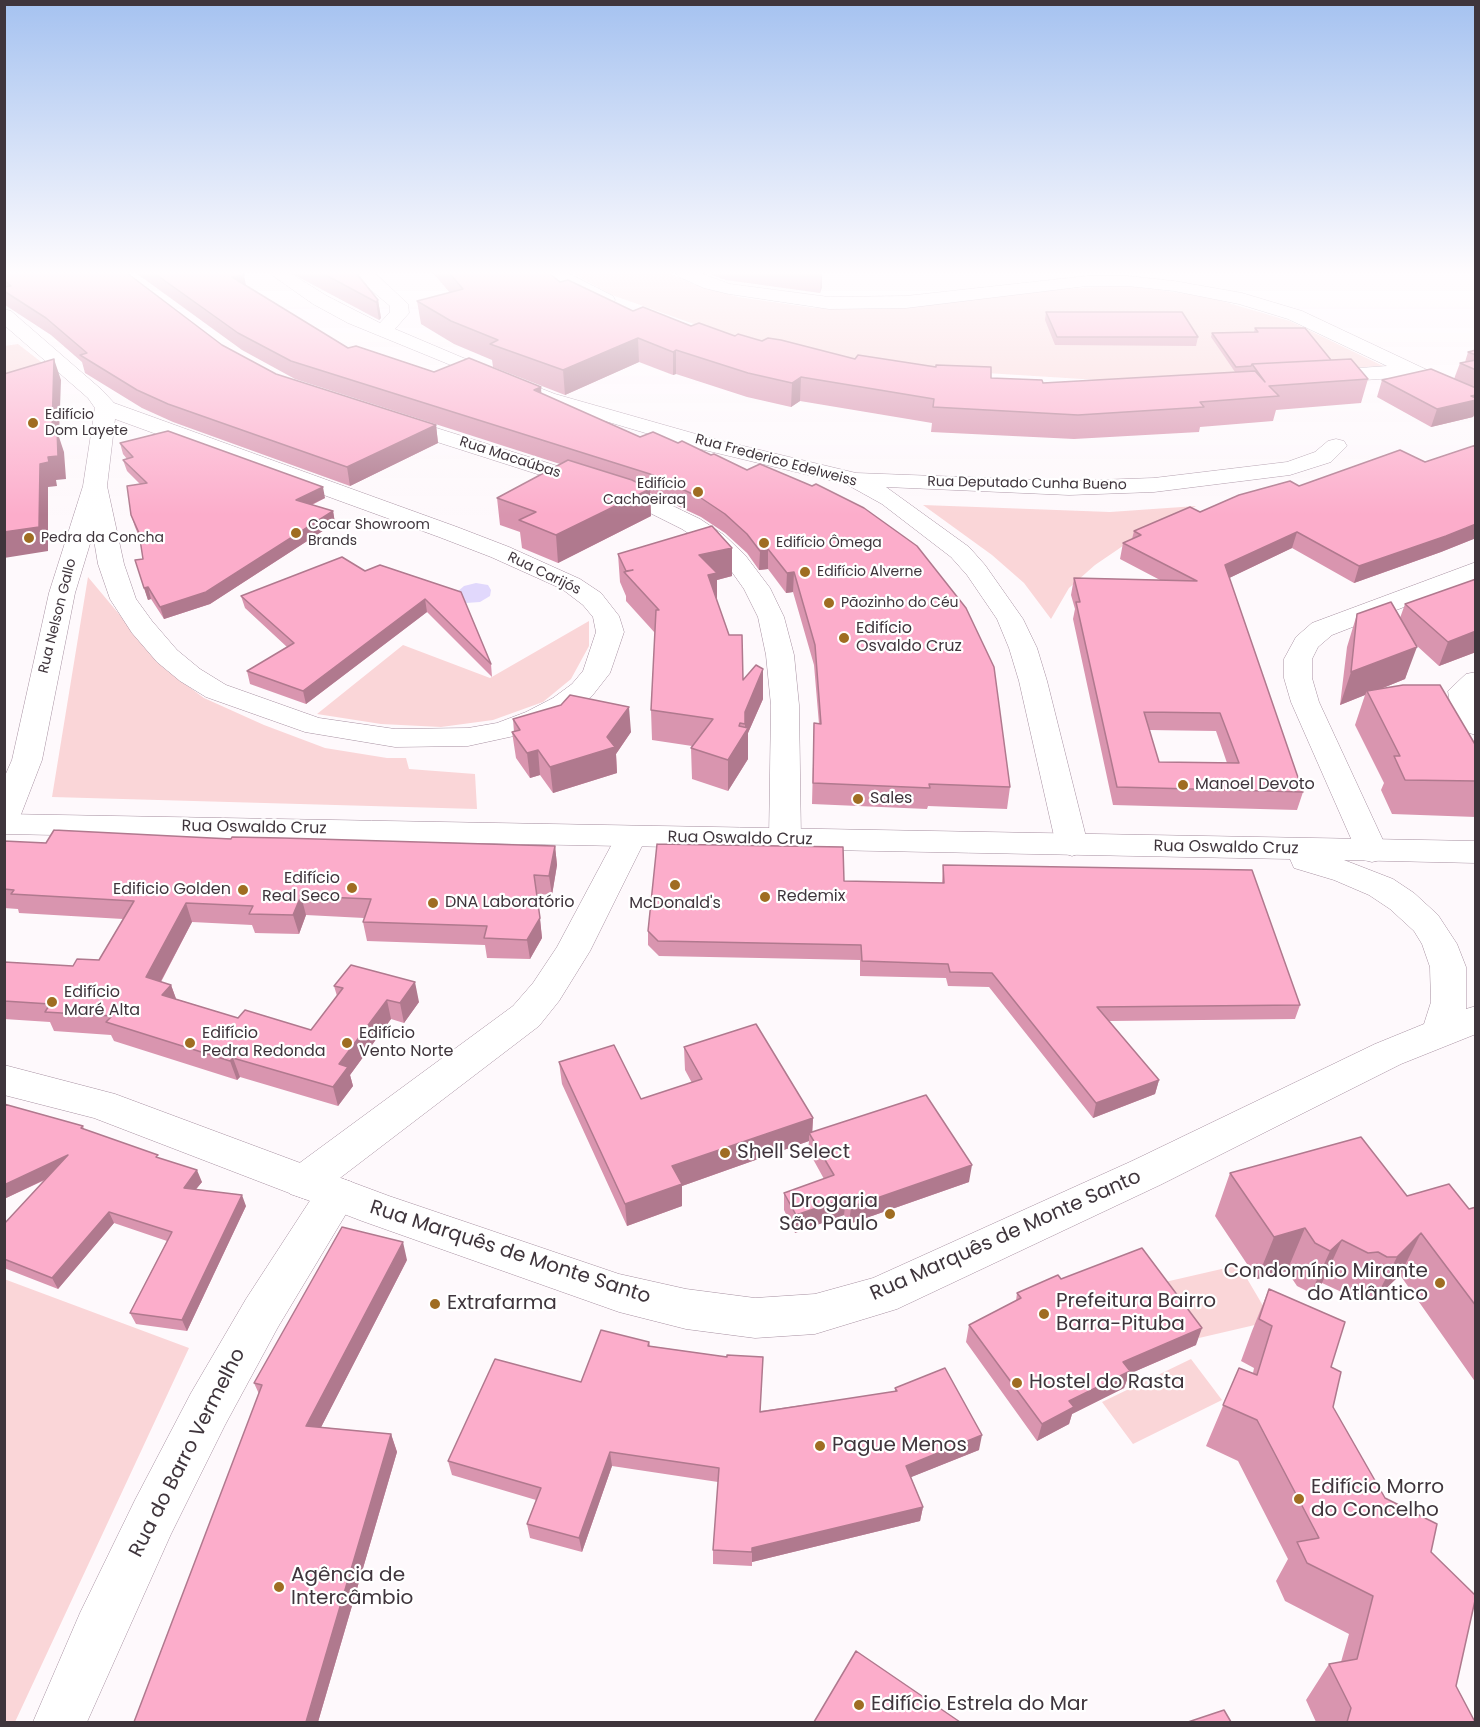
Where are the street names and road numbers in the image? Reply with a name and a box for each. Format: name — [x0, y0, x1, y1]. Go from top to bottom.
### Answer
street label: Rua Frederico Edelweiss — [693, 431, 859, 491]
street label: Rua Macaúbas — [457, 434, 563, 482]
street label: Rua Deputado Cunha Bueno — [927, 474, 1127, 494]
street label: Rua Carijós — [505, 549, 583, 599]
street label: Rua Nelson Gallo — [36, 557, 80, 675]
street label: Rua Oswaldo Cruz — [181, 817, 327, 839]
street label: Rua Oswaldo Cruz — [667, 828, 813, 850]
street label: Rua Oswaldo Cruz — [1153, 837, 1299, 859]
street label: Rua Marquês de Monte Santo — [867, 1165, 1145, 1307]
street label: Rua Marquês de Monte Santo — [367, 1196, 653, 1310]
street label: Rua do Barro Vermelho — [125, 1345, 251, 1561]

